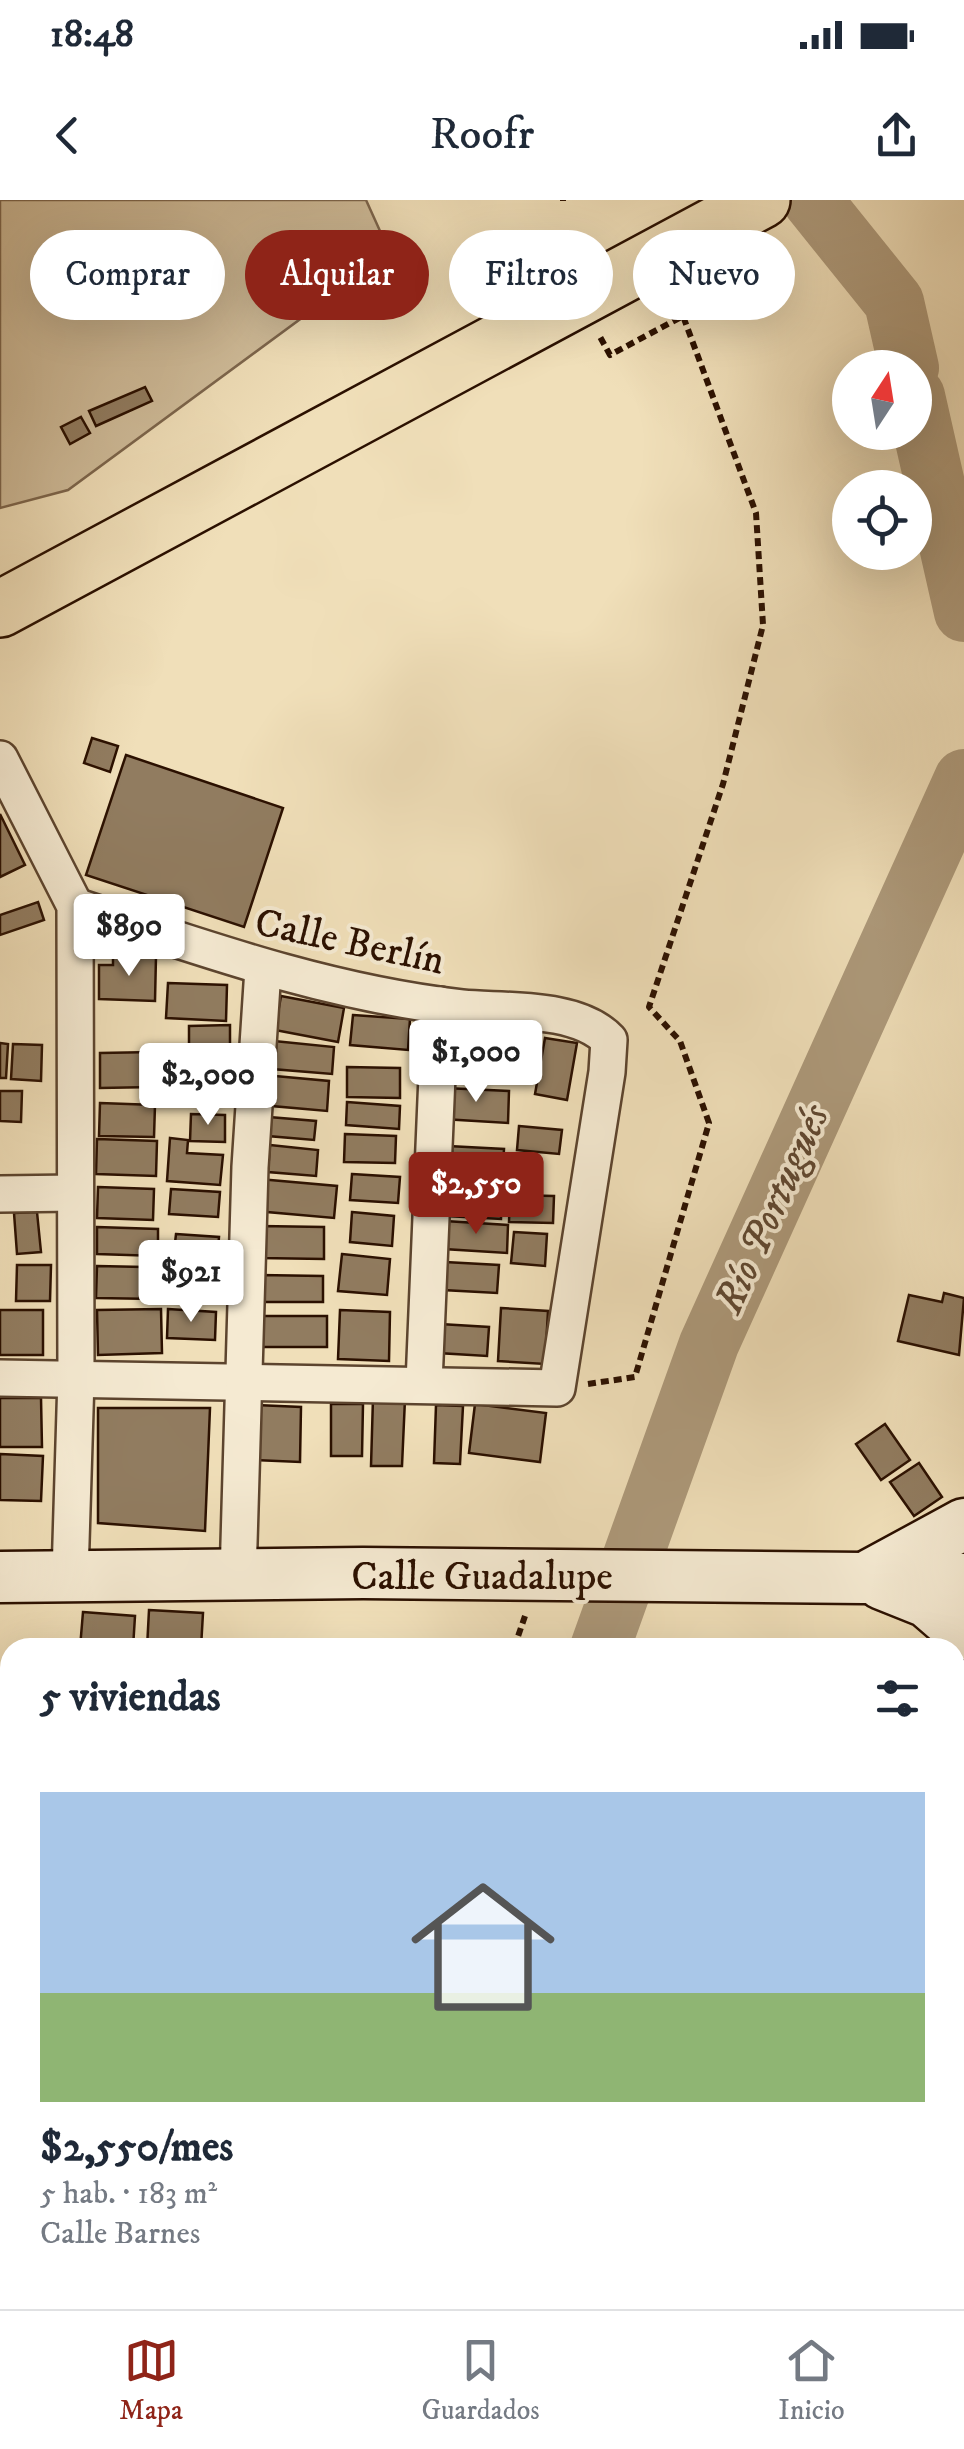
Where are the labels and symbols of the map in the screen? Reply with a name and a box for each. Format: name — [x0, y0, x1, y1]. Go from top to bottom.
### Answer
north arrow — [832, 350, 932, 450]
pin: $890 — [70, 894, 188, 979]
street label: Calle Berlín — [250, 898, 449, 987]
pin: $1,000 — [395, 1020, 557, 1105]
pin: $2,000 — [127, 1043, 289, 1128]
water label: Río Portugués — [703, 1096, 842, 1323]
pin: $2,550 — [395, 1152, 557, 1237]
pin: $921 — [132, 1240, 250, 1325]
street label: Calle Guadalupe — [351, 1553, 613, 1603]

